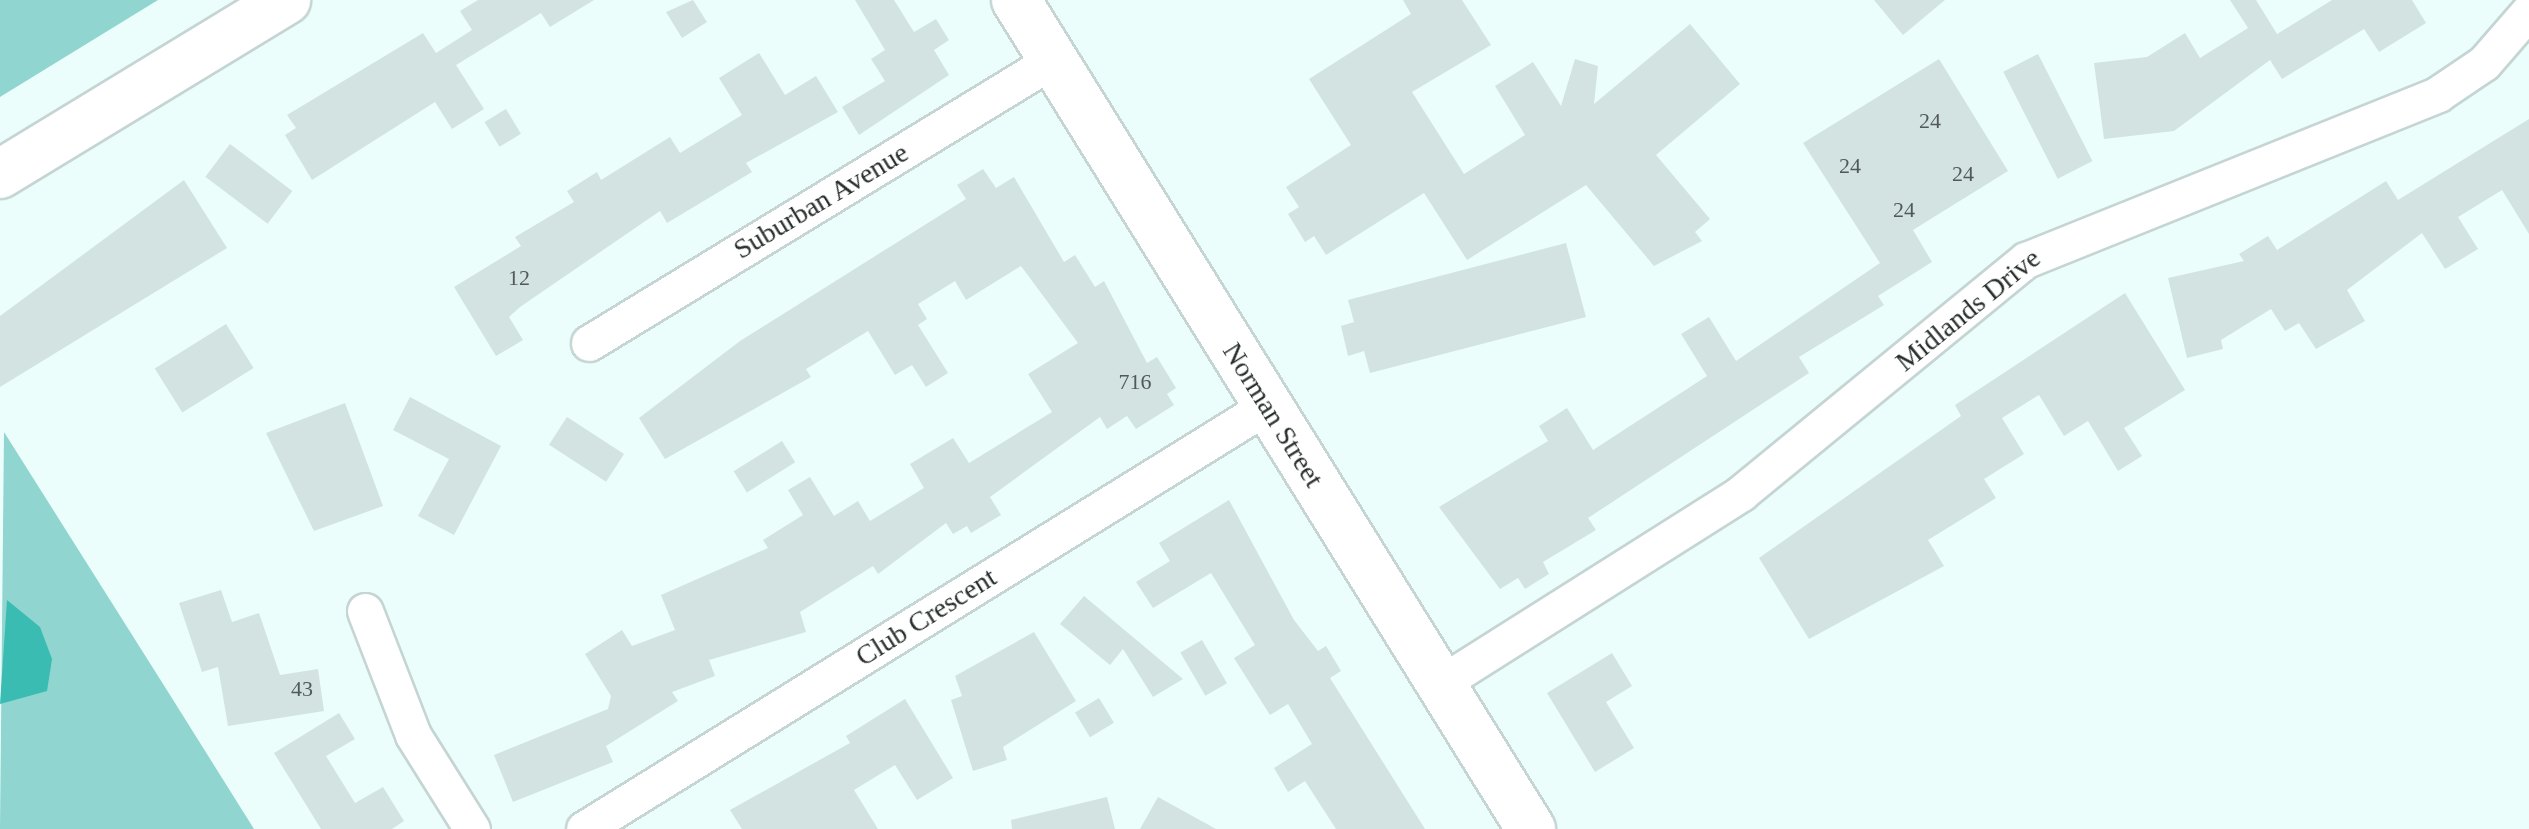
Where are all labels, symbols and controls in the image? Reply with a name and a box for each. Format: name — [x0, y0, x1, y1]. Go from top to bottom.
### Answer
house number: 24 — [1919, 108, 1941, 134]
street label: Suburban Avenue — [727, 135, 915, 267]
house number: 24 — [1839, 153, 1861, 179]
house number: 24 — [1952, 161, 1974, 187]
house number: 24 — [1893, 197, 1915, 223]
street label: Midlands Drive — [1889, 241, 2047, 379]
house number: 12 — [508, 265, 530, 291]
street label: Norman Street — [1215, 337, 1331, 493]
house number: 716 — [1118, 369, 1152, 395]
street label: Club Crescent — [850, 561, 1002, 673]
house number: 43 — [291, 676, 313, 702]

